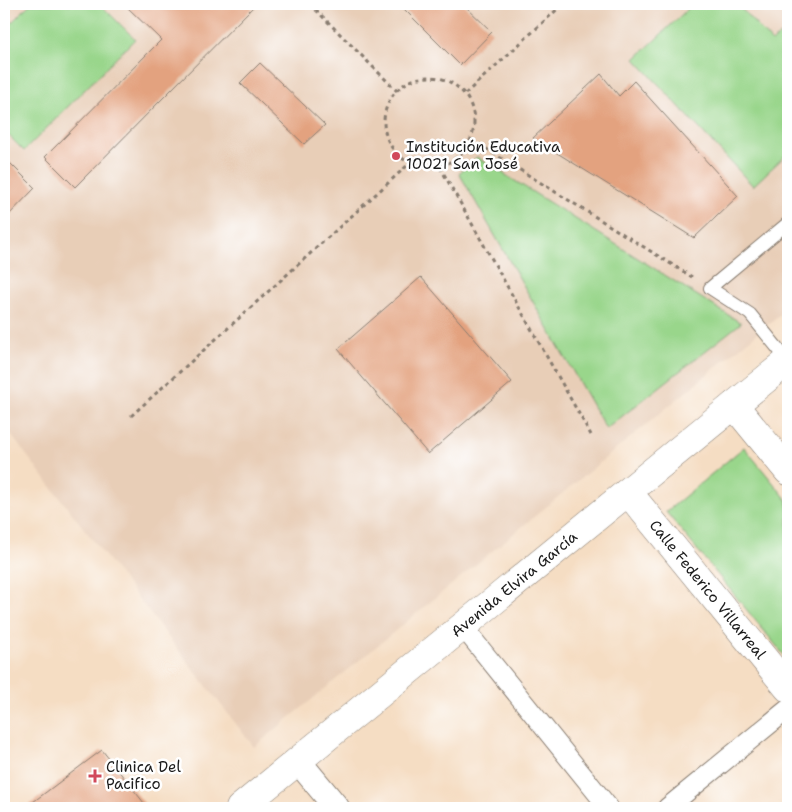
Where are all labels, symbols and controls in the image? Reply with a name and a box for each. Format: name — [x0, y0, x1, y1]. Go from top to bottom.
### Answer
place label: Institución Educativa 10021 San José — [406, 137, 561, 174]
marker: Institución Educativa 10021 San José — [390, 150, 402, 162]
street label: Calle Federico Villarreal — [645, 516, 771, 664]
street label: Avenida Elvira García — [447, 526, 582, 642]
place label: Clinica Del Pacifico — [106, 757, 181, 794]
marker: Clinica Del Pacifico — [88, 769, 102, 783]

